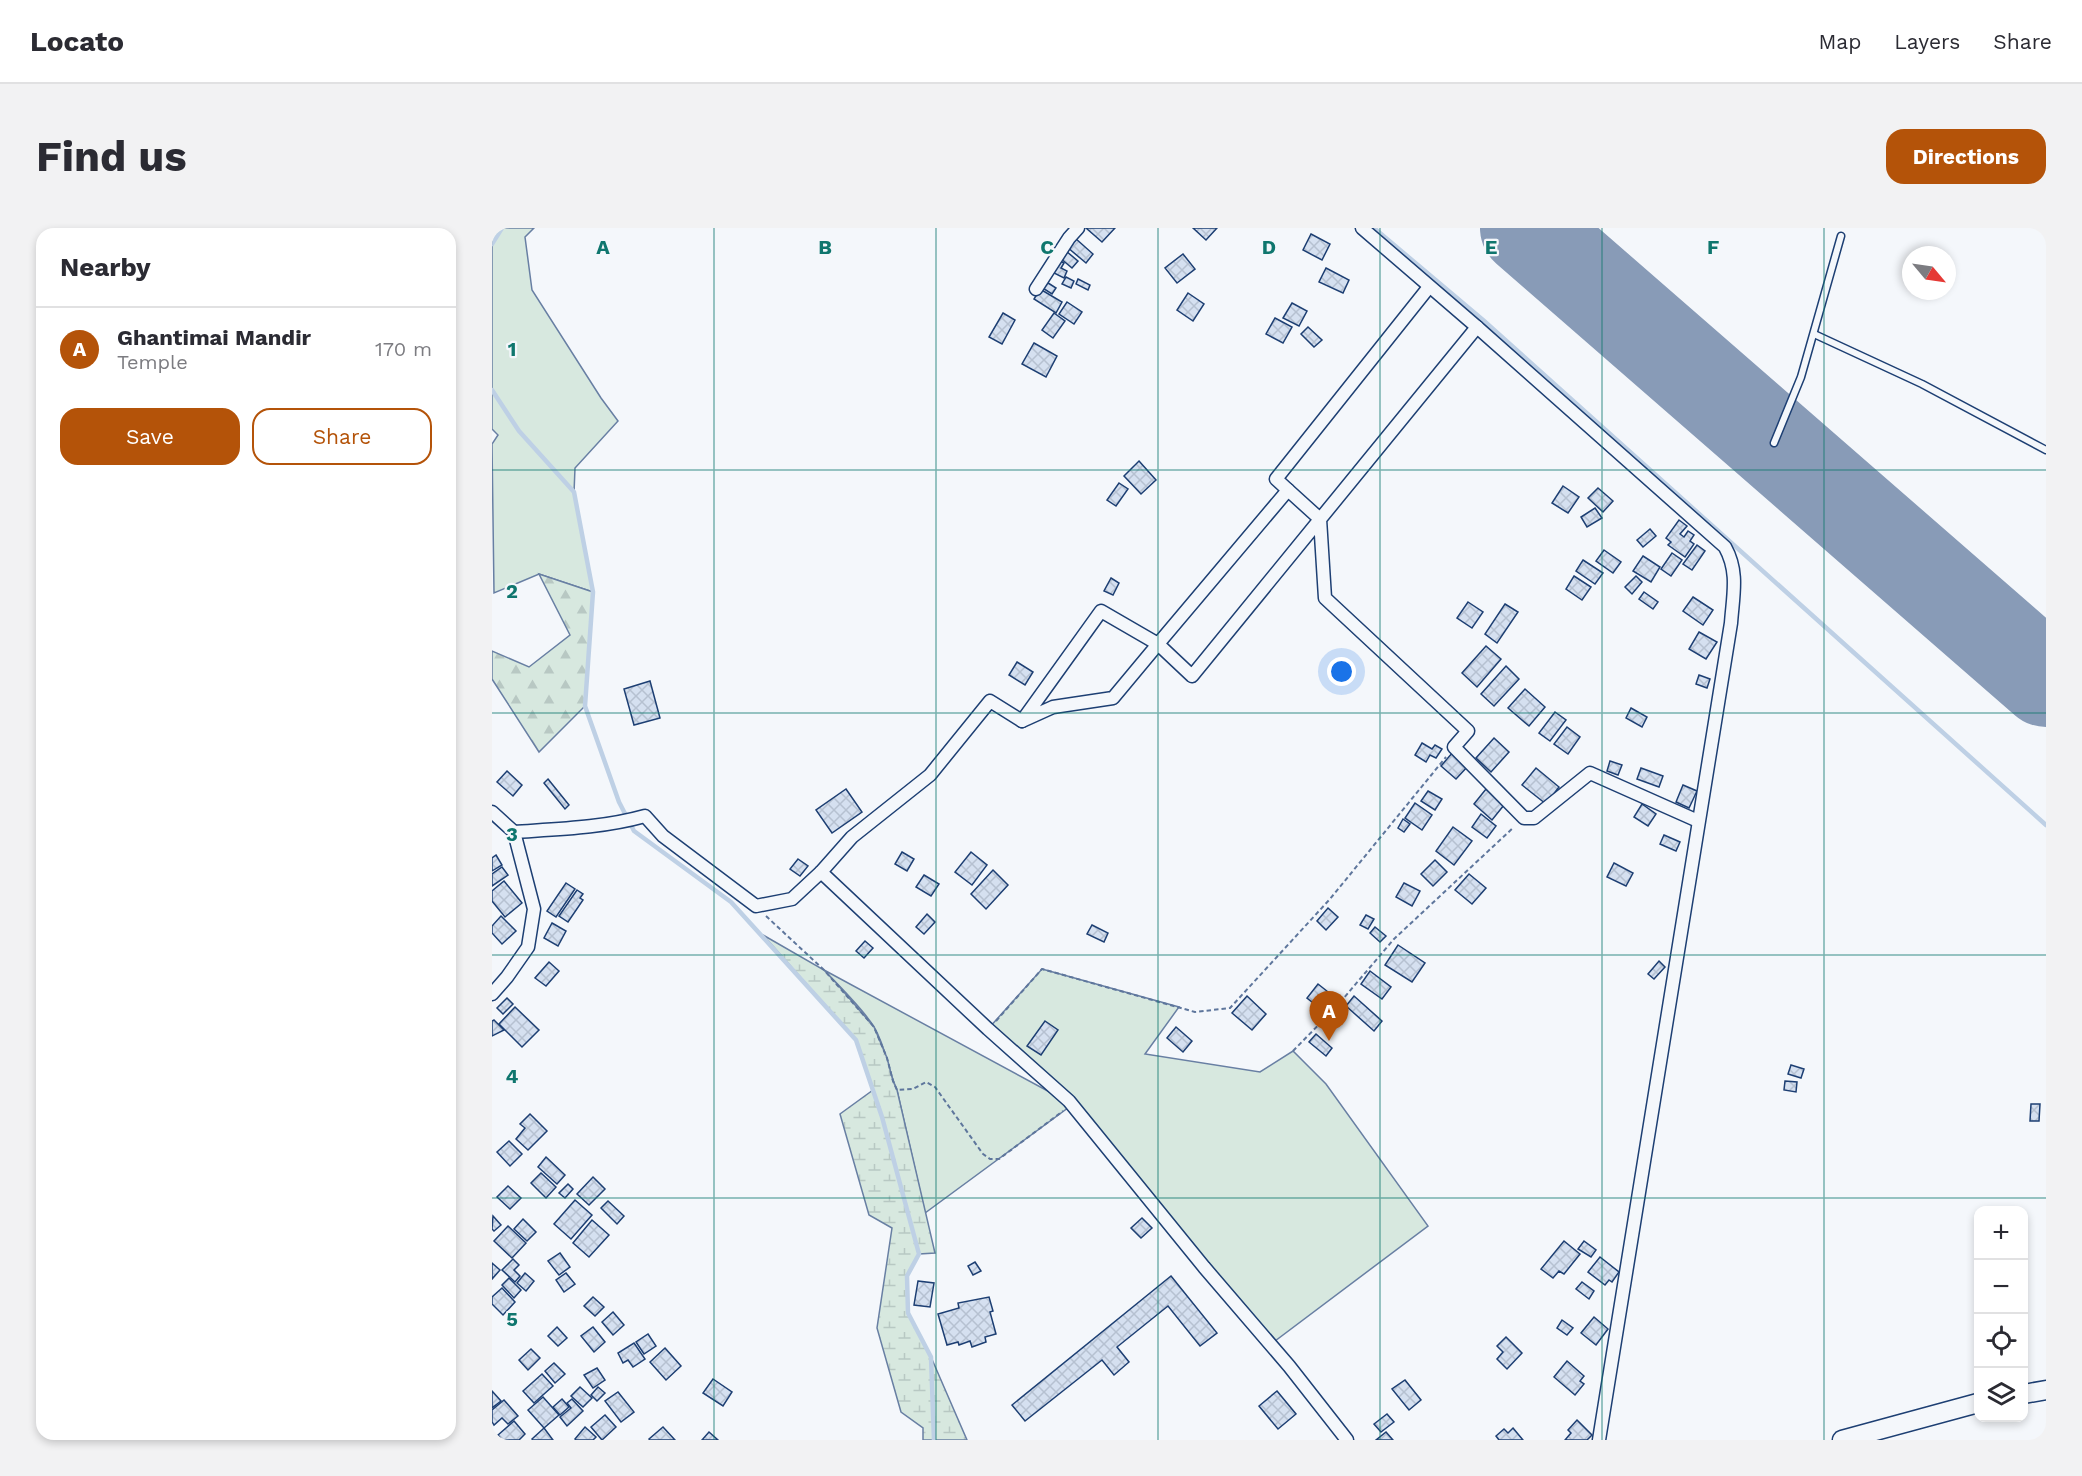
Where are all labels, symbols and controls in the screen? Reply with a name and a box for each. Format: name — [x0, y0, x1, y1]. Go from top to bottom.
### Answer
text: Locato — [30, 25, 124, 58]
text: Map — [1818, 29, 1861, 54]
text: Layers — [1894, 29, 1960, 54]
text: Share — [1993, 29, 2052, 54]
button: Directions — [1886, 129, 2046, 184]
text: Find us — [36, 132, 187, 181]
text: A — [596, 235, 610, 259]
text: B — [818, 235, 832, 259]
text: C — [1040, 235, 1054, 259]
text: D — [1262, 235, 1276, 259]
text: E — [1485, 235, 1497, 259]
text: F — [1707, 235, 1719, 259]
north arrow — [1902, 246, 1956, 300]
text: Nearby — [60, 252, 151, 282]
text: Ghantimai Mandir — [117, 325, 311, 350]
text: A — [73, 337, 86, 361]
text: 170 m — [375, 337, 432, 361]
text: 1 — [508, 337, 516, 361]
text: Temple — [117, 350, 188, 374]
button: Save — [60, 408, 240, 465]
button: Share — [252, 408, 432, 465]
text: 2 — [506, 579, 518, 603]
your location — [1327, 657, 1356, 686]
text: 3 — [506, 822, 518, 846]
pin: A — [1310, 992, 1348, 1041]
text: 4 — [506, 1064, 519, 1088]
map controls — [1974, 1206, 2028, 1422]
button: + — [1974, 1206, 2028, 1260]
button: − — [1974, 1260, 2028, 1314]
text: 5 — [506, 1307, 518, 1331]
button: locate — [1974, 1314, 2028, 1368]
button: layers — [1974, 1368, 2028, 1422]

